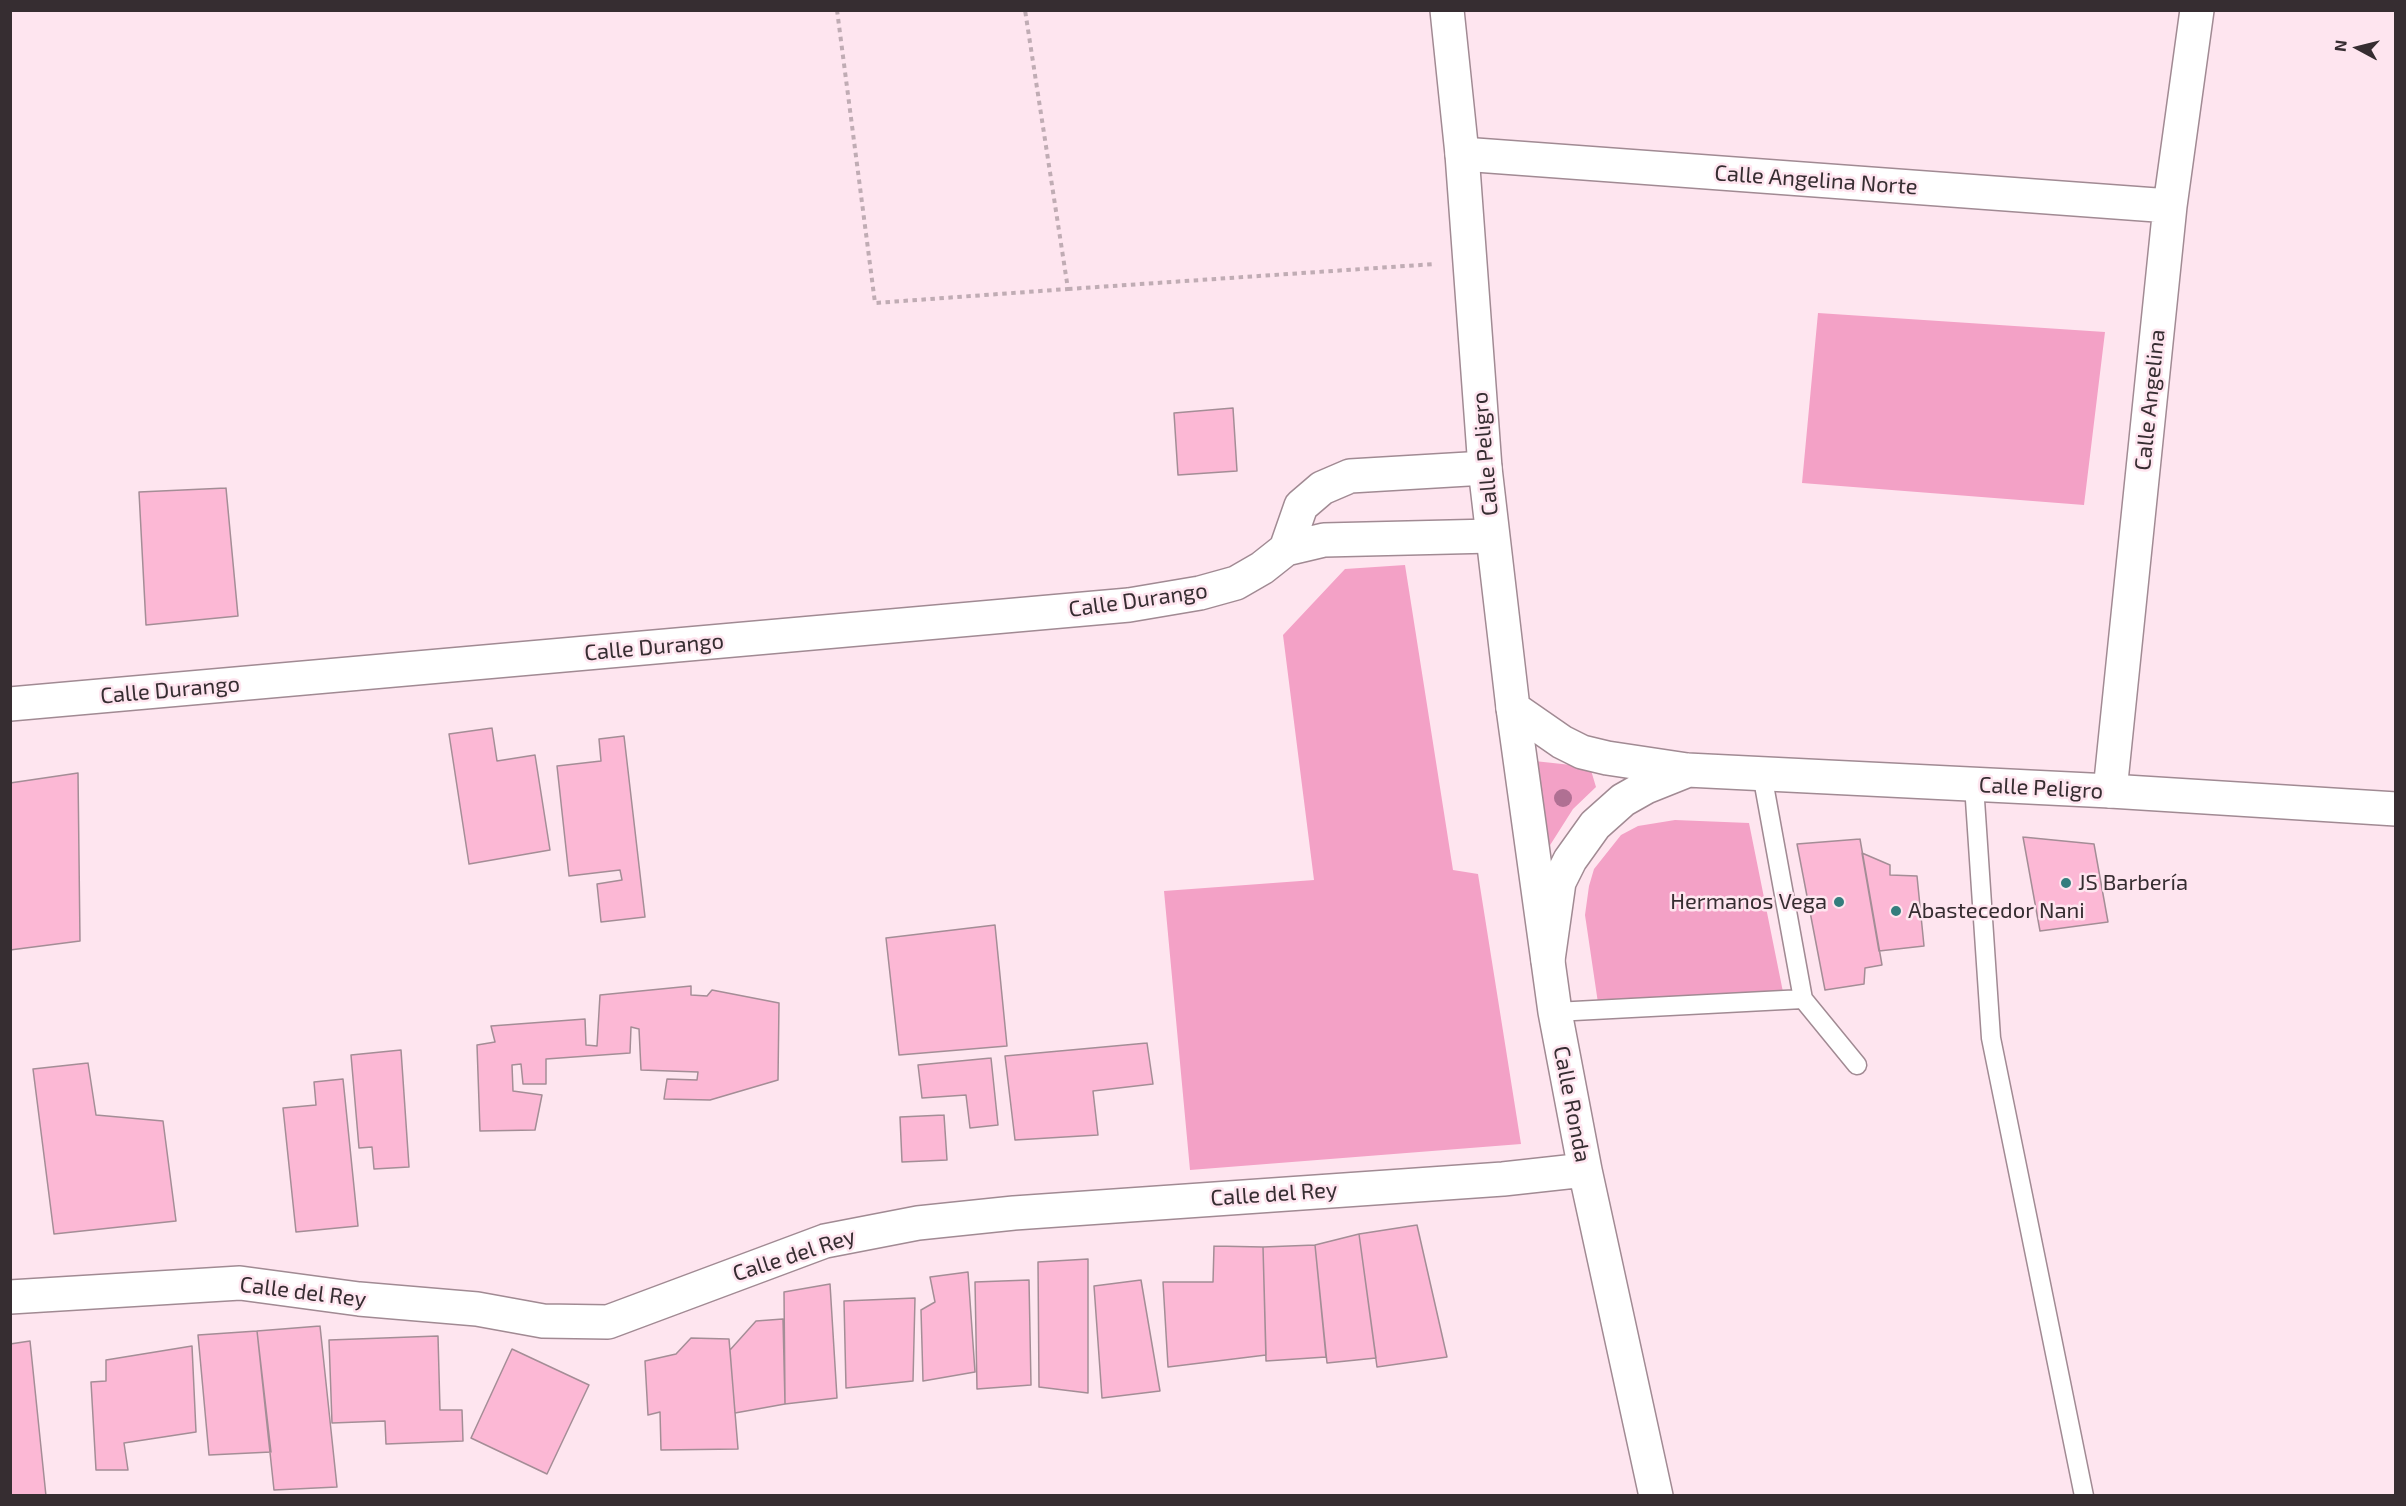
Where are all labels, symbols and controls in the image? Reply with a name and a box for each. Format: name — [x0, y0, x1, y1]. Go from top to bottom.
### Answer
north arrow — [2328, 18, 2388, 78]
text: N — [2330, 39, 2350, 53]
street label: Calle Angelina Norte — [1714, 160, 1918, 200]
street label: Calle Angelina — [2129, 328, 2171, 472]
street label: Calle Peligro — [1466, 391, 1504, 517]
street label: Calle Durango — [1067, 577, 1209, 623]
street label: Calle Durango — [583, 628, 725, 666]
street label: Calle Durango — [99, 671, 241, 709]
street label: Calle Peligro — [1978, 772, 2104, 804]
place label: JS Barbería — [2078, 870, 2188, 896]
marker: JS Barbería — [2059, 876, 2073, 890]
place label: Hermanos Vega — [1670, 889, 1827, 915]
marker: Hermanos Vega — [1832, 895, 1846, 909]
place label: Abastecedor Nani — [1908, 898, 2085, 924]
marker: Abastecedor Nani — [1889, 904, 1903, 918]
street label: Calle Ronda — [1548, 1044, 1596, 1164]
street label: Calle del Rey — [1210, 1176, 1338, 1212]
street label: Calle del Rey — [729, 1223, 859, 1287]
street label: Calle del Rey — [238, 1271, 368, 1313]

